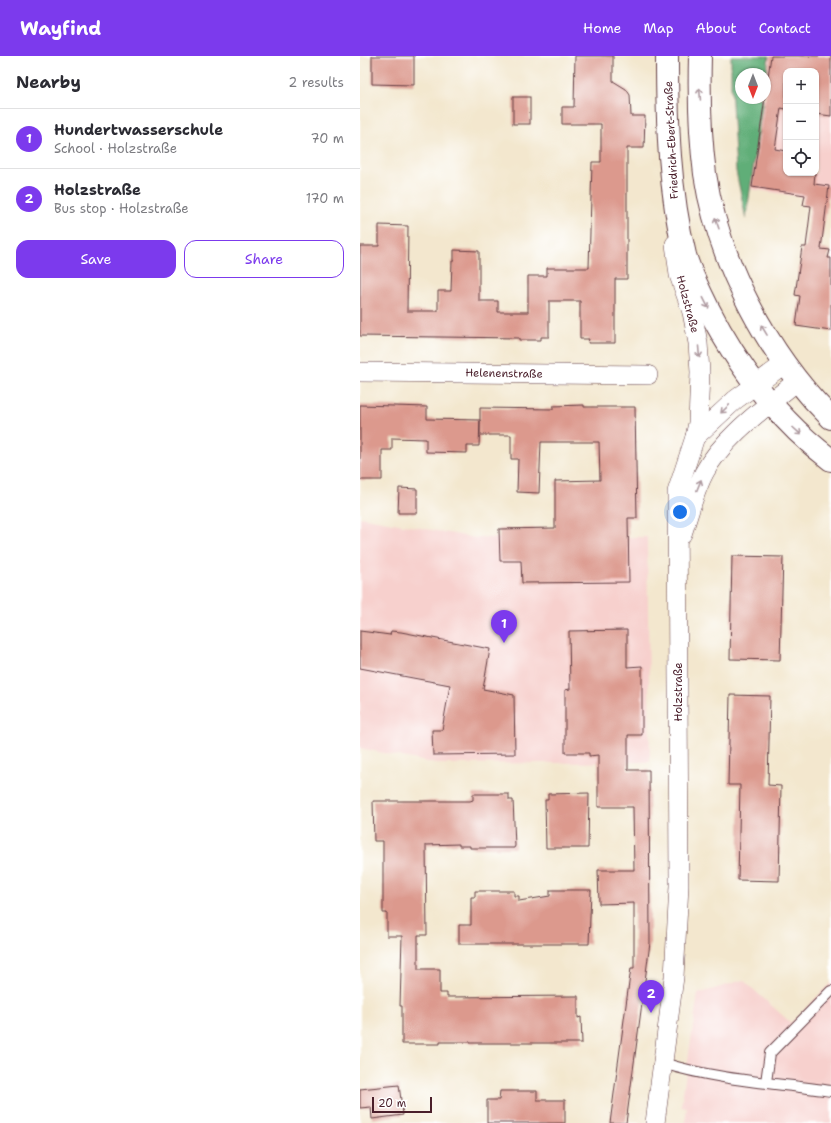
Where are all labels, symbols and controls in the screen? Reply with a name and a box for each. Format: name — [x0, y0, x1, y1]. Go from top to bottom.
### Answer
text: Wayfind — [20, 16, 101, 41]
text: Home — [583, 19, 622, 37]
text: Map — [644, 19, 674, 37]
text: About — [696, 19, 737, 37]
text: Contact — [759, 19, 811, 37]
north arrow — [735, 68, 771, 104]
map controls — [783, 68, 819, 176]
button: + — [783, 68, 819, 104]
text: Nearby — [16, 71, 81, 93]
text: 2 results — [288, 74, 344, 91]
street label: Friedrich-Ebert-Straße — [661, 80, 682, 199]
one-way arrow — [697, 88, 704, 101]
button: − — [783, 104, 819, 140]
text: Hundertwasserschule — [54, 120, 223, 140]
text: 1 — [26, 130, 32, 147]
text: 70 m — [310, 130, 344, 147]
text: School · Holzstraße — [54, 140, 177, 157]
button: locate — [783, 140, 819, 176]
text: Holzstraße — [54, 180, 141, 200]
text: 2 — [24, 190, 34, 207]
text: 170 m — [306, 190, 344, 207]
text: Bus stop · Holzstraße — [54, 200, 189, 217]
one-way arrow — [712, 217, 720, 229]
button: Save — [16, 240, 176, 278]
button: Share — [184, 240, 344, 278]
street label: Holzstraße — [673, 274, 702, 335]
one-way arrow — [703, 296, 710, 308]
one-way arrow — [760, 324, 768, 336]
one-way arrow — [695, 345, 702, 358]
street label: Helenenstraße — [465, 365, 543, 382]
one-way arrow — [720, 404, 730, 414]
one-way arrow — [792, 427, 802, 436]
one-way arrow — [696, 480, 704, 492]
your location — [670, 502, 690, 522]
pin: 1 — [491, 610, 517, 643]
street label: Holzstraße — [671, 663, 686, 721]
pin: 2 — [638, 980, 664, 1013]
scale bar — [372, 1095, 432, 1114]
text: 20 m — [378, 1096, 406, 1111]

